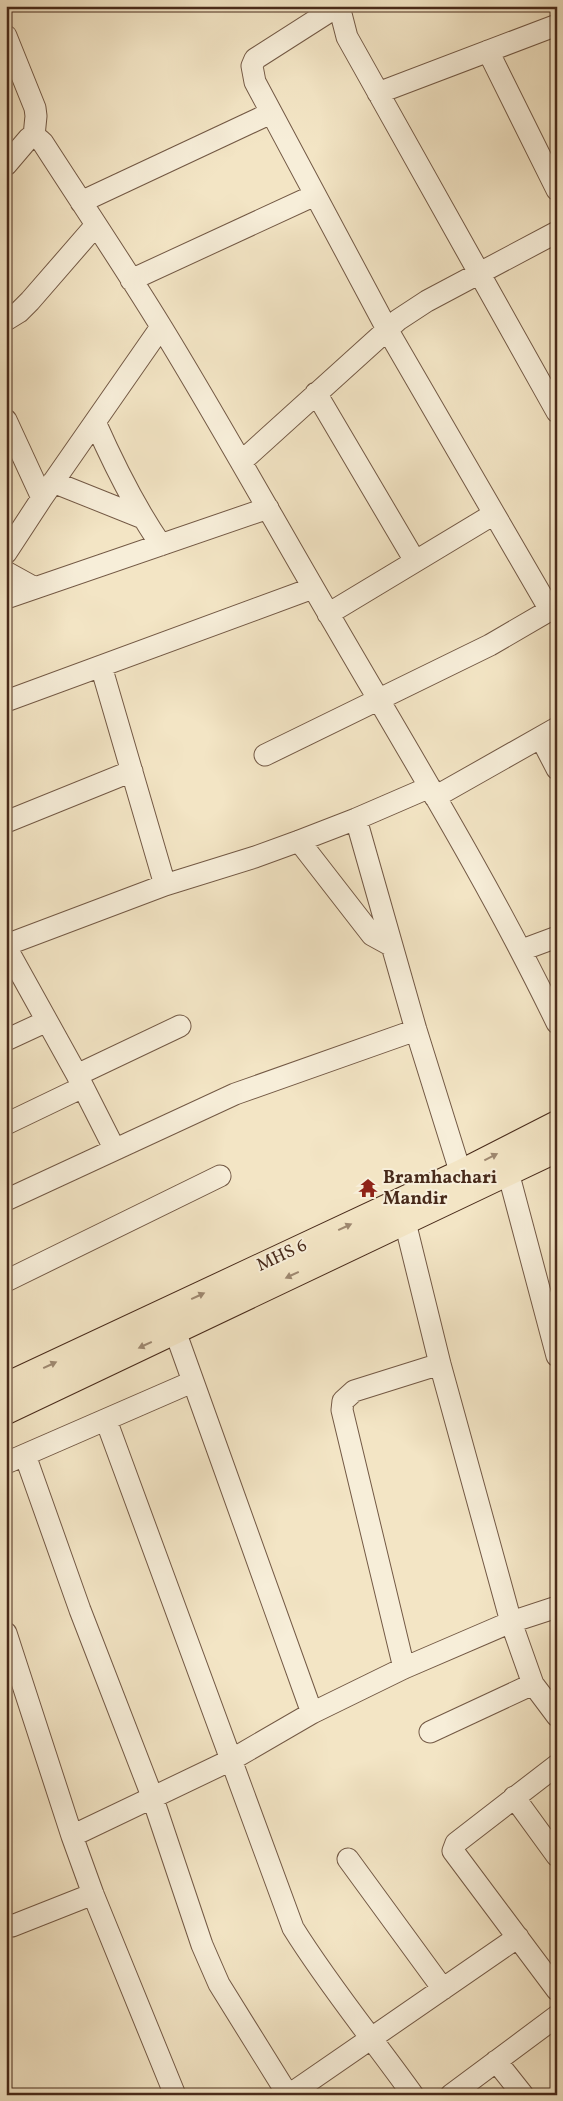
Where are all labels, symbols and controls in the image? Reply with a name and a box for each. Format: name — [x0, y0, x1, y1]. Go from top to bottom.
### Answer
one-way arrow — [484, 1153, 499, 1161]
place label: Bramhachari Mandir — [383, 1166, 497, 1212]
temple icon: Bramhachari Mandir — [357, 1177, 379, 1199]
one-way arrow — [338, 1223, 352, 1231]
street label: MHS 6 — [253, 1233, 311, 1279]
one-way arrow — [284, 1271, 299, 1280]
one-way arrow — [191, 1292, 205, 1300]
one-way arrow — [138, 1341, 152, 1349]
one-way arrow — [43, 1361, 57, 1369]

